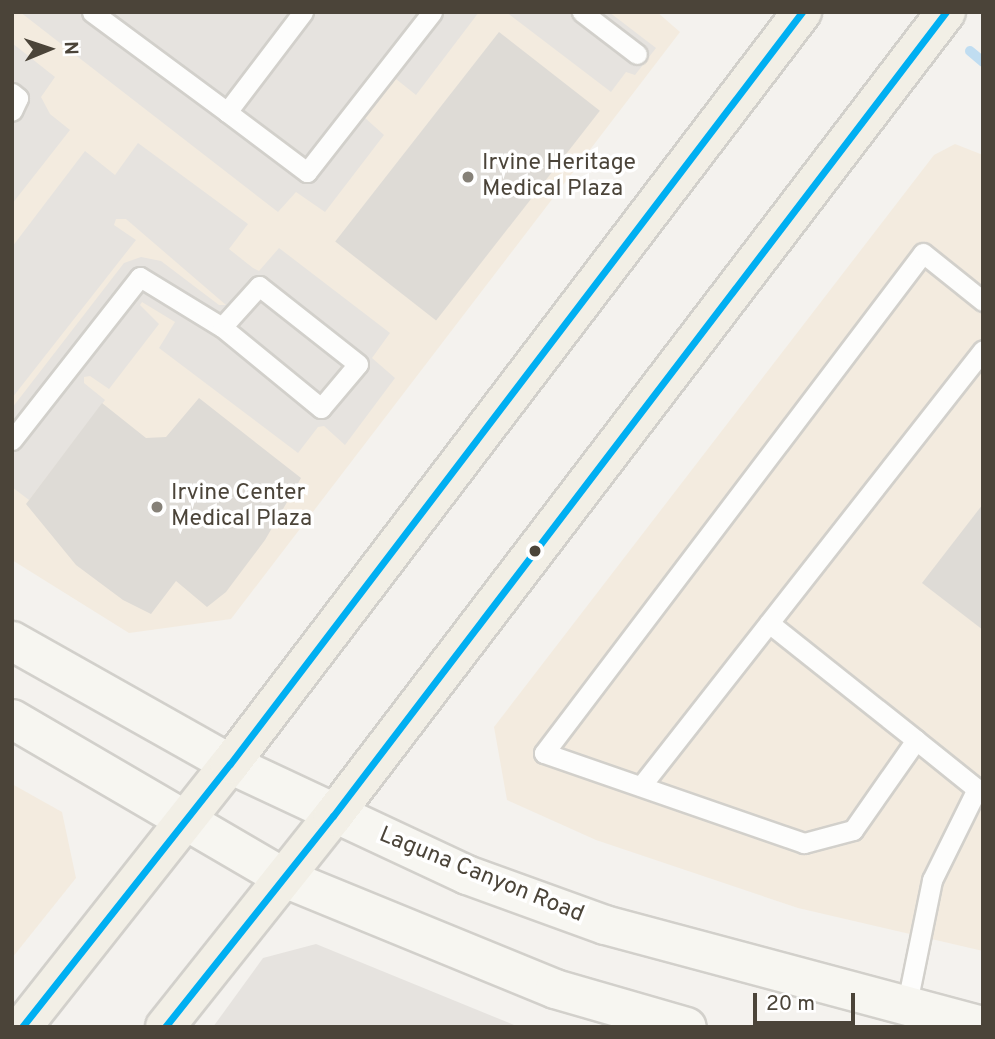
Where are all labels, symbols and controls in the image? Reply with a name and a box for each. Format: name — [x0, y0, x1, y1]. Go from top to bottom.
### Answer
north arrow — [14, 14, 84, 84]
text: N — [58, 41, 82, 56]
place label: Irvine Heritage Medical Plaza — [482, 150, 636, 204]
marker: Irvine Heritage Medical Plaza — [460, 169, 476, 185]
place label: Irvine Center Medical Plaza — [171, 480, 312, 534]
marker: Irvine Center Medical Plaza — [149, 499, 165, 515]
unlabelled marker — [528, 544, 542, 558]
street label: Laguna Canyon Road — [375, 822, 587, 930]
scale bar — [757, 979, 858, 1023]
text: 20 m — [766, 991, 815, 1018]

